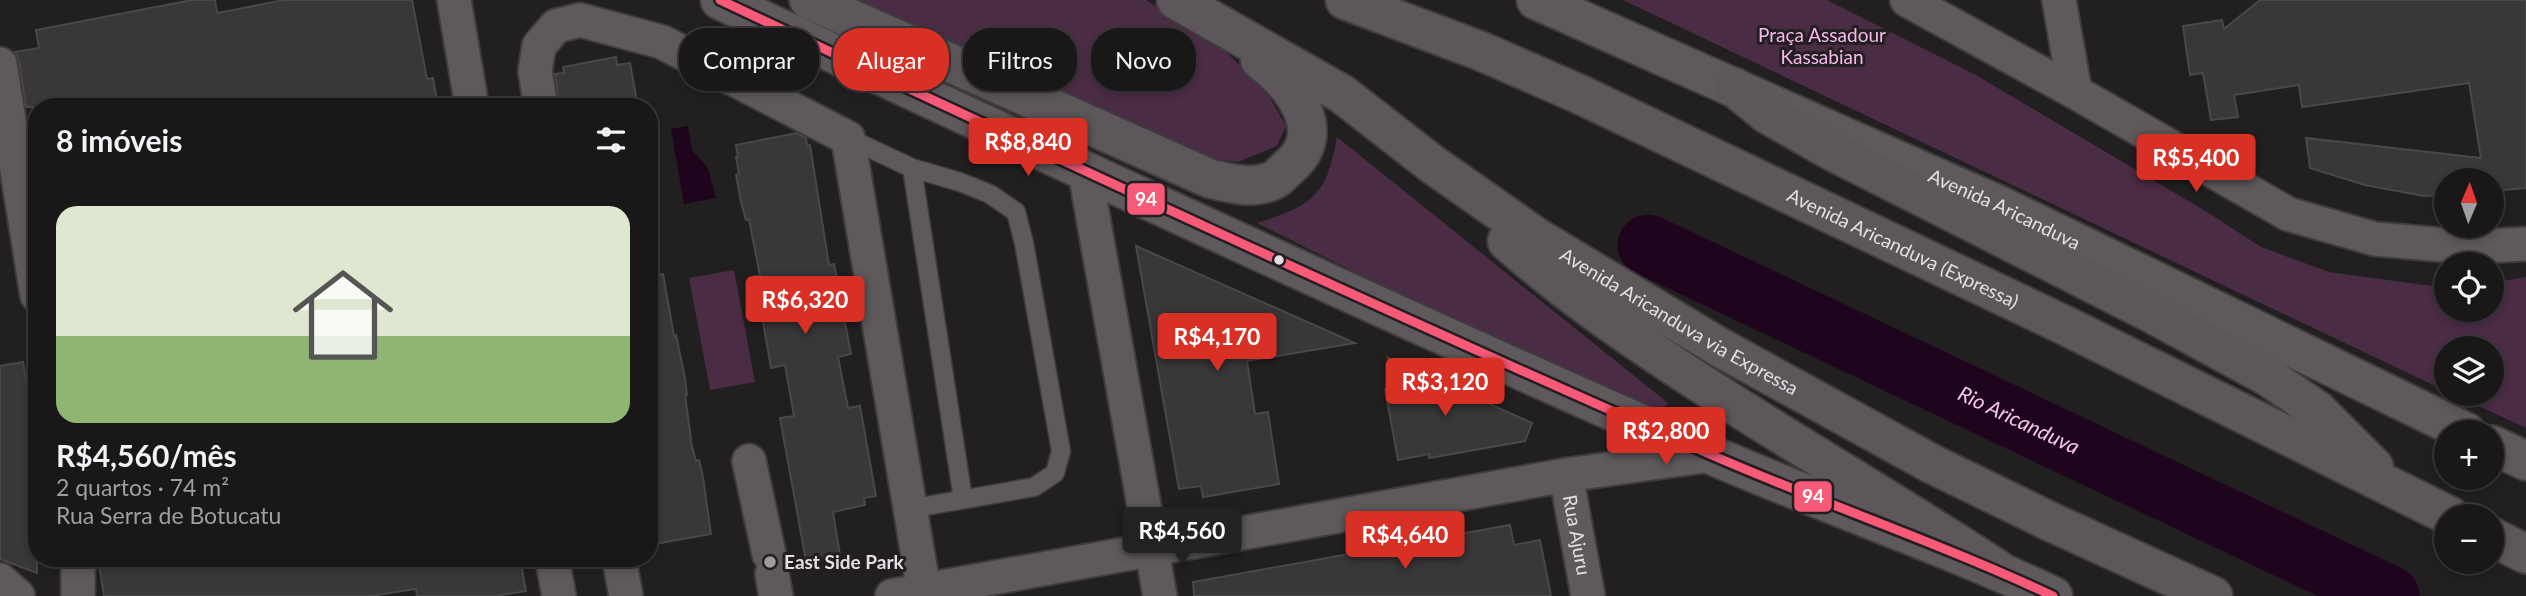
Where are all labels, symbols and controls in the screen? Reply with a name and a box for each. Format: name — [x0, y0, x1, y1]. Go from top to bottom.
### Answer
park label: Praça Assadour Kassabian — [1758, 23, 1886, 68]
chip: Comprar — [679, 28, 819, 91]
chip: Alugar — [833, 28, 949, 91]
chip: Filtros — [963, 28, 1077, 91]
chip: Novo — [1091, 28, 1196, 91]
pin: R$8,840 — [963, 118, 1093, 178]
icon: filters — [592, 121, 630, 159]
text: 8 imóveis — [56, 122, 182, 158]
text: R$8,840 — [985, 127, 1071, 155]
pin: R$5,400 — [2131, 134, 2261, 194]
text: R$5,400 — [2153, 143, 2239, 171]
street label: Avenida Aricanduva — [1925, 163, 2084, 254]
north arrow — [2434, 168, 2504, 238]
map controls — [2434, 168, 2504, 574]
line badge: 94 — [1126, 182, 1166, 216]
street label: Avenida Aricanduva (Expressa) — [1784, 183, 2022, 313]
text: 94 — [1135, 187, 1157, 210]
street label: Avenida Aricanduva via Expressa — [1556, 242, 1802, 399]
icon: home — [280, 252, 406, 378]
button: locate — [2434, 252, 2504, 322]
unlabelled marker — [1272, 253, 1286, 267]
pin: R$6,320 — [740, 276, 870, 336]
text: R$6,320 — [762, 285, 848, 313]
pin: R$4,170 — [1152, 314, 1282, 373]
text: R$4,170 — [1174, 322, 1260, 350]
button: layers — [2434, 336, 2504, 406]
pin: R$3,120 — [1380, 358, 1510, 418]
text: R$3,120 — [1402, 367, 1488, 395]
water label: Rio Aricanduva — [1954, 380, 2084, 459]
pin: R$2,800 — [1601, 407, 1731, 467]
text: R$2,800 — [1623, 416, 1709, 444]
button: + — [2434, 420, 2504, 490]
text: R$4,560/mês — [56, 437, 237, 473]
text: 2 quartos · 74 m² — [56, 473, 229, 501]
line badge: 94 — [1793, 480, 1833, 513]
text: 94 — [1802, 484, 1824, 507]
street label: Rua Ajuru — [1559, 493, 1596, 577]
text: Rua Serra de Botucatu — [56, 501, 281, 529]
button: − — [2434, 504, 2504, 574]
pin: R$4,560 — [1117, 508, 1247, 567]
pin: R$4,640 — [1340, 512, 1470, 571]
text: R$4,560 — [1139, 516, 1225, 544]
text: R$4,640 — [1362, 520, 1448, 548]
place label: East Side Park — [784, 550, 905, 573]
marker: East Side Park — [762, 554, 778, 570]

